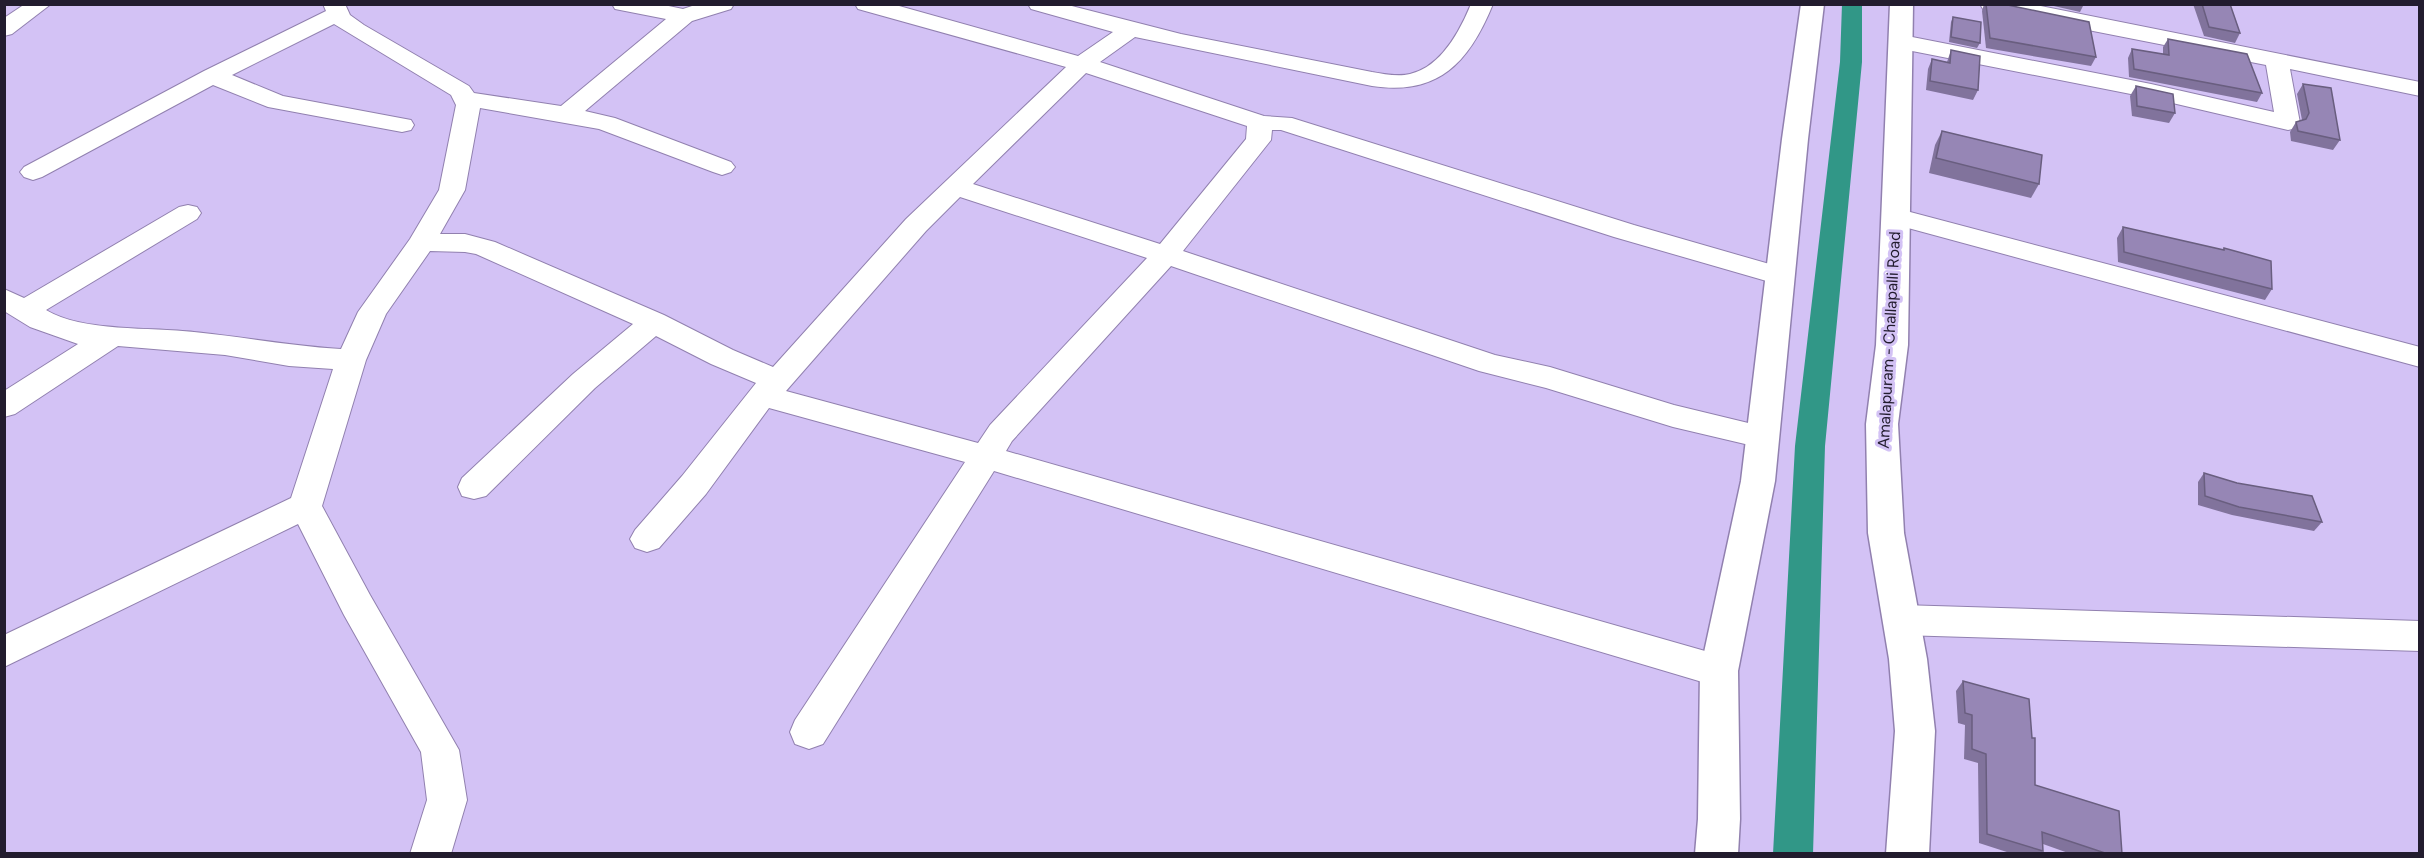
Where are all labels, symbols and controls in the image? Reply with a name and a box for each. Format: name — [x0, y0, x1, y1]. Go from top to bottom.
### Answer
street label: Amalapuram - Challapalli Road — [1874, 231, 1904, 449]

